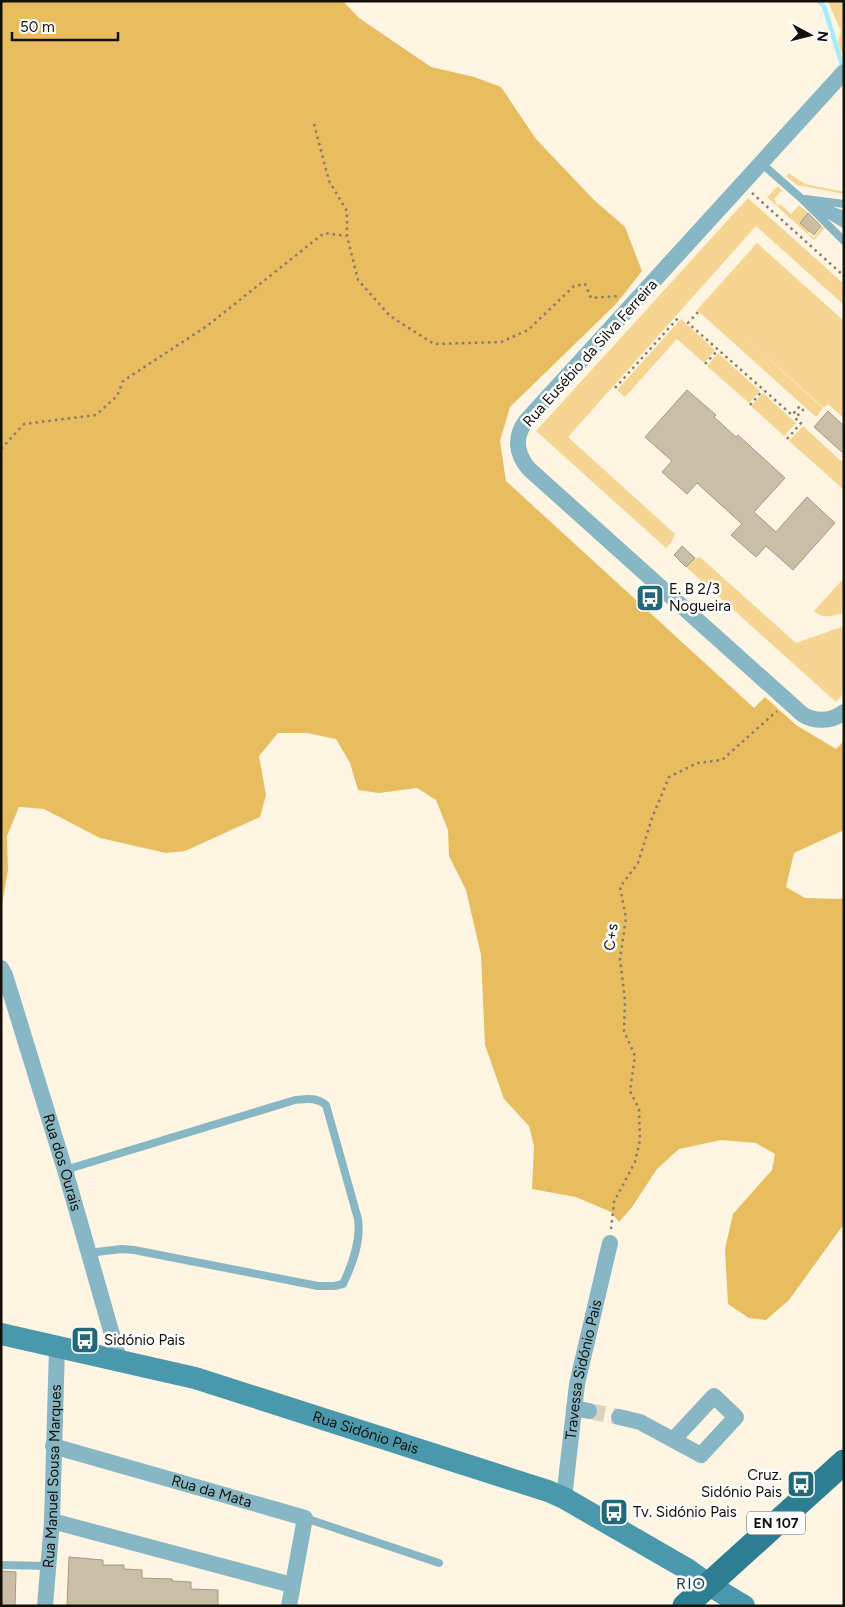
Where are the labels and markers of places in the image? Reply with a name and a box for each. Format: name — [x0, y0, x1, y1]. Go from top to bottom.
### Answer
place label: E. B 2/3 Nogueira — [669, 580, 731, 615]
bus stop icon: E. B 2/3 Nogueira — [635, 583, 665, 613]
bus stop icon: Sidónio Pais — [70, 1325, 100, 1355]
place label: Sidónio Pais — [104, 1331, 185, 1349]
place label: Cruz. Sidónio Pais — [701, 1466, 782, 1501]
bus stop icon: Cruz. Sidónio Pais — [786, 1469, 816, 1499]
bus stop icon: Tv. Sidónio Pais — [599, 1497, 629, 1527]
place label: Tv. Sidónio Pais — [633, 1503, 737, 1521]

